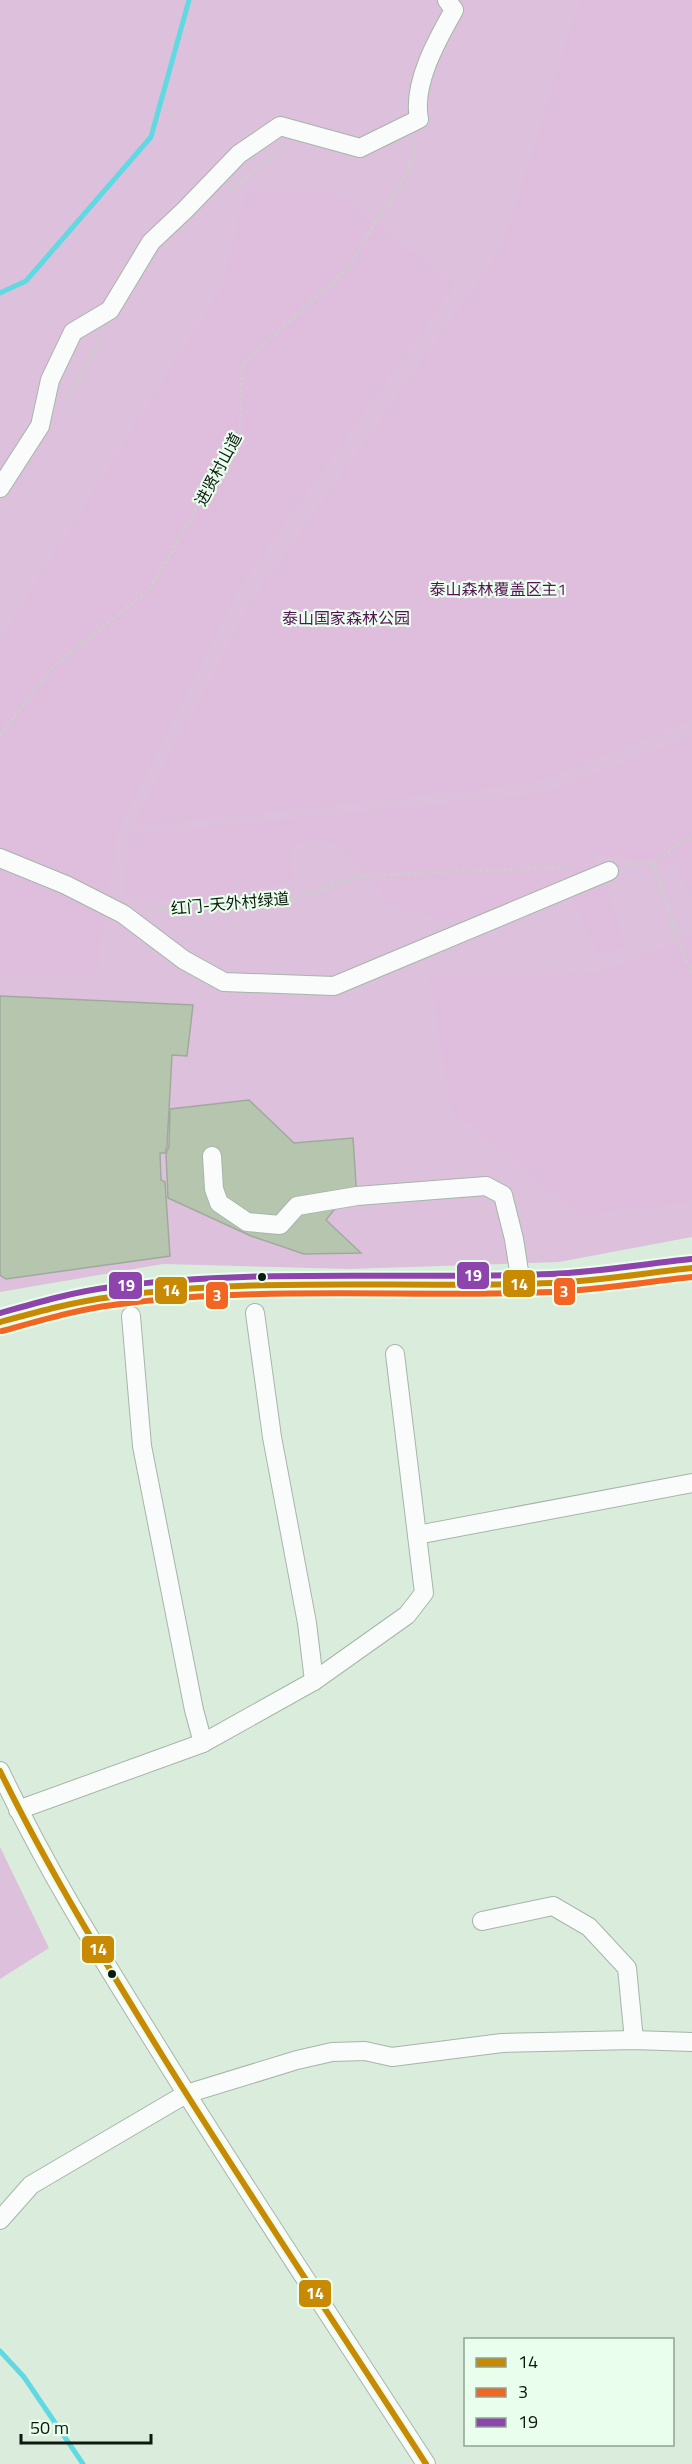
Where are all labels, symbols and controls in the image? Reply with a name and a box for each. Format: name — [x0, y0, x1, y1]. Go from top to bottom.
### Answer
street label: 进贤村山道 — [189, 428, 247, 510]
park label: 泰山森林覆盖区主1 — [430, 577, 566, 601]
park label: 泰山国家森林公园 — [282, 606, 410, 630]
street label: 红门-天外村绿道 — [170, 886, 290, 920]
line badge: 19 — [456, 1261, 490, 1290]
text: 19 — [464, 1263, 482, 1287]
line badge: 14 — [502, 1269, 536, 1298]
line badge: 19 — [108, 1271, 143, 1300]
unlabelled marker — [256, 1271, 268, 1283]
text: 14 — [510, 1272, 528, 1296]
text: 19 — [117, 1273, 135, 1297]
line badge: 14 — [154, 1276, 188, 1305]
line badge: 3 — [553, 1277, 576, 1306]
text: 14 — [162, 1278, 180, 1302]
text: 3 — [560, 1279, 568, 1303]
line badge: 3 — [205, 1281, 229, 1310]
text: 3 — [213, 1283, 221, 1307]
line badge: 14 — [81, 1935, 115, 1964]
text: 14 — [89, 1937, 107, 1961]
unlabelled marker — [106, 1968, 118, 1980]
line badge: 14 — [298, 2279, 332, 2308]
text: 14 — [306, 2281, 324, 2305]
legend — [464, 2338, 674, 2446]
text: 14 — [518, 2348, 538, 2375]
text: 3 — [518, 2378, 528, 2405]
scale bar — [21, 2407, 152, 2445]
text: 19 — [518, 2408, 538, 2435]
text: 50 m — [30, 2414, 69, 2441]

